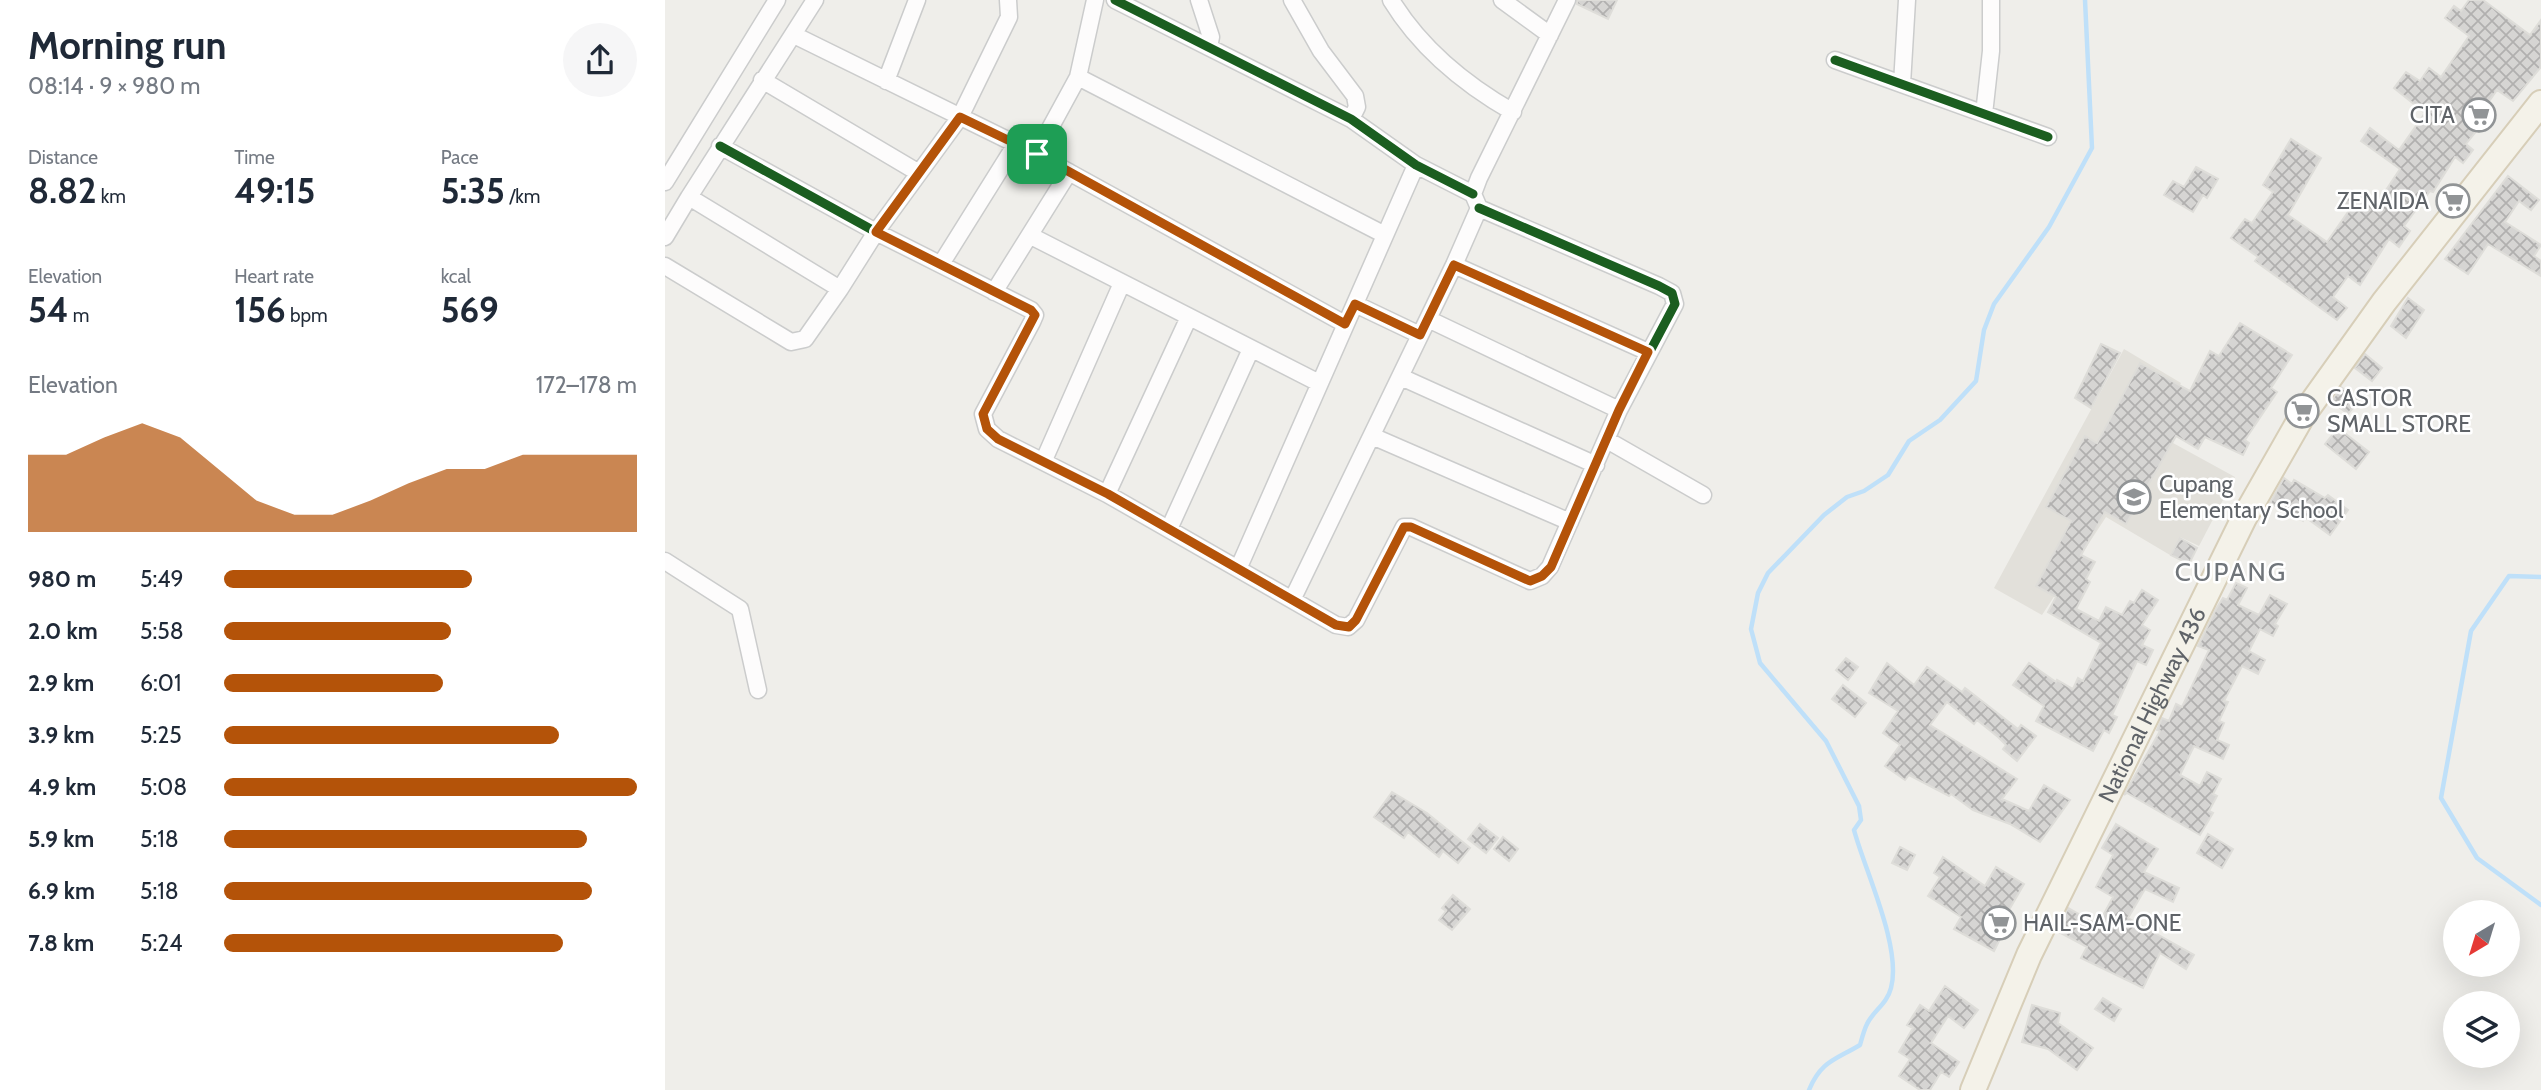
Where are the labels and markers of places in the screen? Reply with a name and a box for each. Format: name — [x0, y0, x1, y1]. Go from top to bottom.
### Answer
supermarket icon: CITA — [2460, 96, 2498, 134]
place label: CITA — [2410, 101, 2455, 129]
pin — [1007, 124, 1067, 184]
supermarket icon: ZENAIDA — [2434, 182, 2472, 220]
place label: ZENAIDA — [2337, 187, 2429, 215]
place label: CASTOR SMALL STORE — [2327, 384, 2471, 438]
supermarket icon: CASTOR SMALL STORE — [2283, 392, 2321, 430]
place label: Cupang Elementary School — [2159, 470, 2344, 524]
school or university icon: Cupang Elementary School — [2115, 478, 2153, 516]
supermarket icon: HAIL-SAM-ONE — [1980, 904, 2018, 942]
place label: HAIL-SAM-ONE — [2023, 909, 2182, 937]

